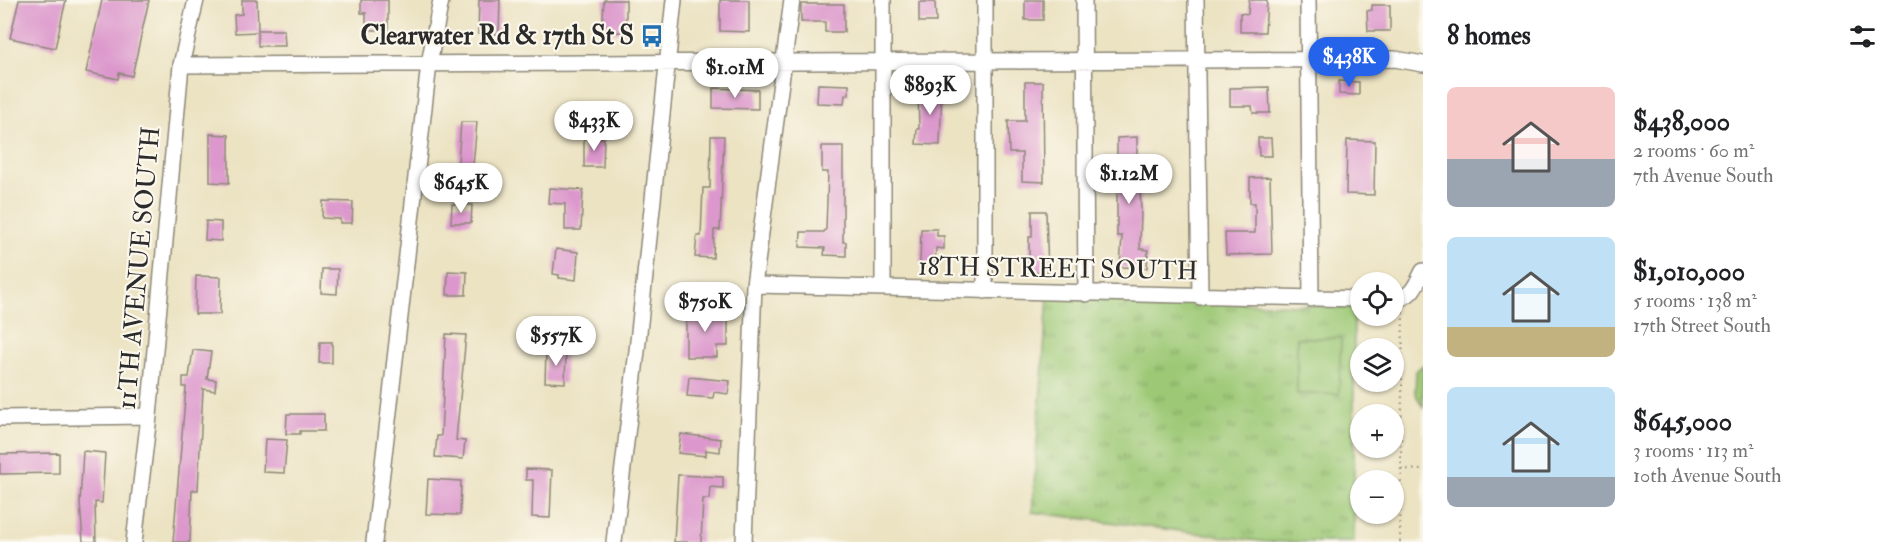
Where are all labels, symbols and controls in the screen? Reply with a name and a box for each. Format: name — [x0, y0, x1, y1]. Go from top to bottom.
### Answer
place label: Clearwater Rd & 17th St S — [361, 20, 634, 52]
text: 8 homes — [1447, 20, 1531, 52]
icon: filters — [1846, 20, 1879, 53]
bus stop icon: Clearwater Rd & 17th St S — [639, 23, 665, 49]
pin: $438K — [1307, 37, 1391, 88]
text: $438K — [1322, 44, 1376, 69]
pin: $1.01M — [686, 48, 784, 99]
text: $1.01M — [706, 55, 764, 80]
pin: $893K — [888, 65, 972, 116]
text: $893K — [904, 72, 956, 97]
pin: $433K — [552, 101, 636, 152]
text: $438,000 — [1633, 106, 1730, 138]
text: $433K — [568, 108, 620, 133]
icon: home — [1495, 111, 1567, 183]
street label: 11TH AVENUE SOUTH — [111, 125, 167, 411]
text: 2 rooms · 60 m² — [1633, 138, 1754, 163]
pin: $1.12M — [1080, 154, 1178, 205]
text: $1.12M — [1100, 161, 1158, 186]
pin: $645K — [419, 163, 503, 214]
text: 7th Avenue South — [1633, 163, 1773, 188]
text: $645K — [434, 170, 488, 195]
street label: 18TH STREET SOUTH — [918, 251, 1198, 287]
text: $1,010,000 — [1633, 256, 1745, 288]
icon: home — [1495, 261, 1567, 333]
map controls — [1350, 272, 1404, 524]
button: locate — [1350, 272, 1404, 326]
pin: $750K — [663, 282, 747, 333]
text: 5 rooms · 138 m² — [1633, 288, 1757, 313]
text: $750K — [678, 289, 732, 314]
text: 17th Street South — [1633, 313, 1771, 338]
pin: $557K — [514, 316, 598, 367]
text: $557K — [530, 323, 582, 348]
button: layers — [1350, 338, 1404, 392]
button: + — [1350, 404, 1404, 458]
text: $645,000 — [1633, 406, 1732, 438]
icon: home — [1495, 411, 1567, 483]
text: 3 rooms · 113 m² — [1633, 438, 1754, 463]
text: 10th Avenue South — [1633, 463, 1782, 488]
button: − — [1350, 470, 1404, 524]

